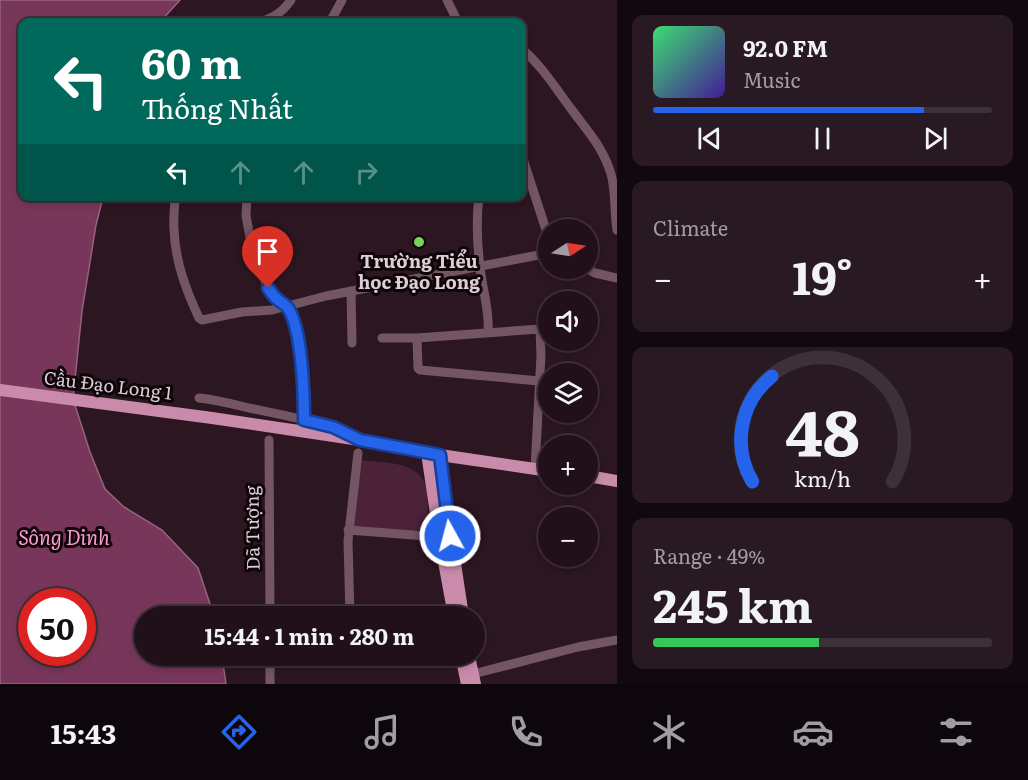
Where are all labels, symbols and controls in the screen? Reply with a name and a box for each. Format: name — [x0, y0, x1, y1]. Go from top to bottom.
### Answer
text: 60 m — [141, 30, 242, 92]
text: 92.0 FM — [743, 31, 828, 64]
icon: left — [42, 42, 120, 120]
text: Music — [743, 64, 800, 94]
text: Thống Nhất — [141, 87, 293, 127]
icon: previous — [693, 122, 726, 155]
icon: pause — [806, 122, 839, 155]
icon: next — [919, 122, 952, 155]
icon: left — [161, 156, 194, 189]
icon: ahead — [224, 156, 257, 189]
icon: ahead — [287, 156, 320, 189]
icon: right — [350, 156, 383, 189]
text: Climate — [653, 212, 728, 242]
north arrow — [538, 219, 598, 279]
map controls — [538, 219, 598, 567]
pin — [242, 226, 293, 288]
icon: arrive — [251, 235, 284, 268]
marker: Trường Tiểu học Đạo Long — [412, 235, 426, 249]
text: 19° — [792, 242, 853, 309]
place label: Trường Tiểu học Đạo Long — [358, 247, 481, 295]
text: − — [653, 252, 672, 301]
text: + — [973, 252, 992, 301]
button: sound — [538, 291, 598, 351]
street label: Cầu Đạo Long 1 — [43, 363, 174, 406]
button: layers — [538, 363, 598, 423]
text: 48 — [785, 383, 860, 475]
button: + — [538, 435, 598, 495]
text: km/h — [794, 462, 851, 494]
street label: Dã Tượng — [237, 485, 266, 571]
position arrow — [418, 504, 482, 568]
button: − — [538, 507, 598, 567]
water label: Sông Dinh — [18, 521, 110, 551]
text: Range · 49% — [653, 540, 765, 570]
text: 245 km — [653, 570, 813, 637]
speed limit sign: 50 — [18, 588, 96, 666]
text: 15:44 · 1 min · 280 m — [205, 619, 414, 652]
icon: directions — [218, 711, 260, 753]
icon: music — [361, 711, 403, 753]
icon: phone — [505, 711, 547, 753]
icon: climate — [648, 711, 690, 753]
icon: car — [792, 711, 834, 753]
icon: filters — [935, 711, 977, 753]
text: 15:43 — [51, 712, 116, 752]

